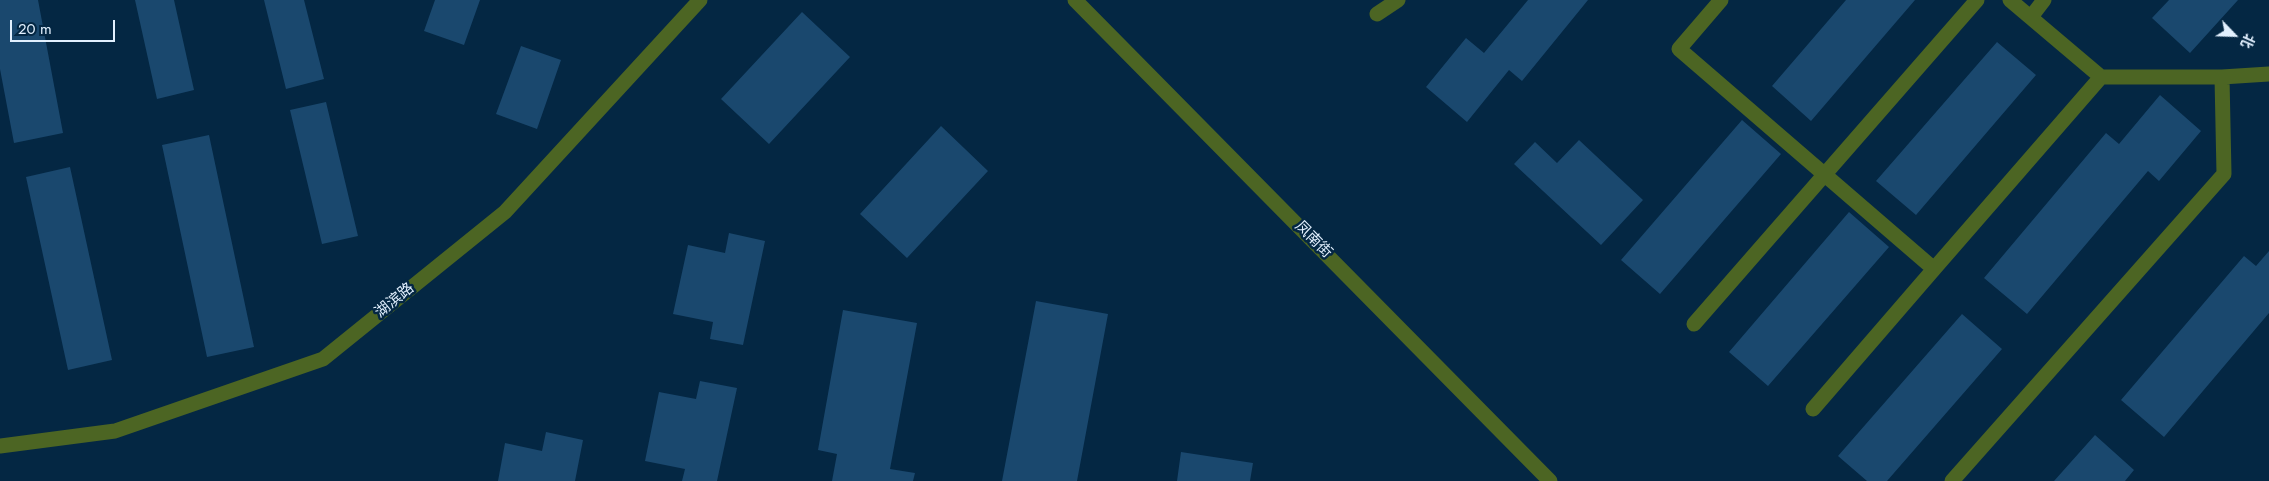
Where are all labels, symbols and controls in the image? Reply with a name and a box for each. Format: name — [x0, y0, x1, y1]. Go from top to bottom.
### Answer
scale bar — [12, 10, 118, 42]
north arrow — [2209, 10, 2259, 60]
text: 20 m — [18, 18, 52, 40]
text: 北 — [2236, 31, 2260, 52]
street label: 凤南街 — [1291, 218, 1335, 262]
street label: 湖滨路 — [372, 280, 418, 322]

